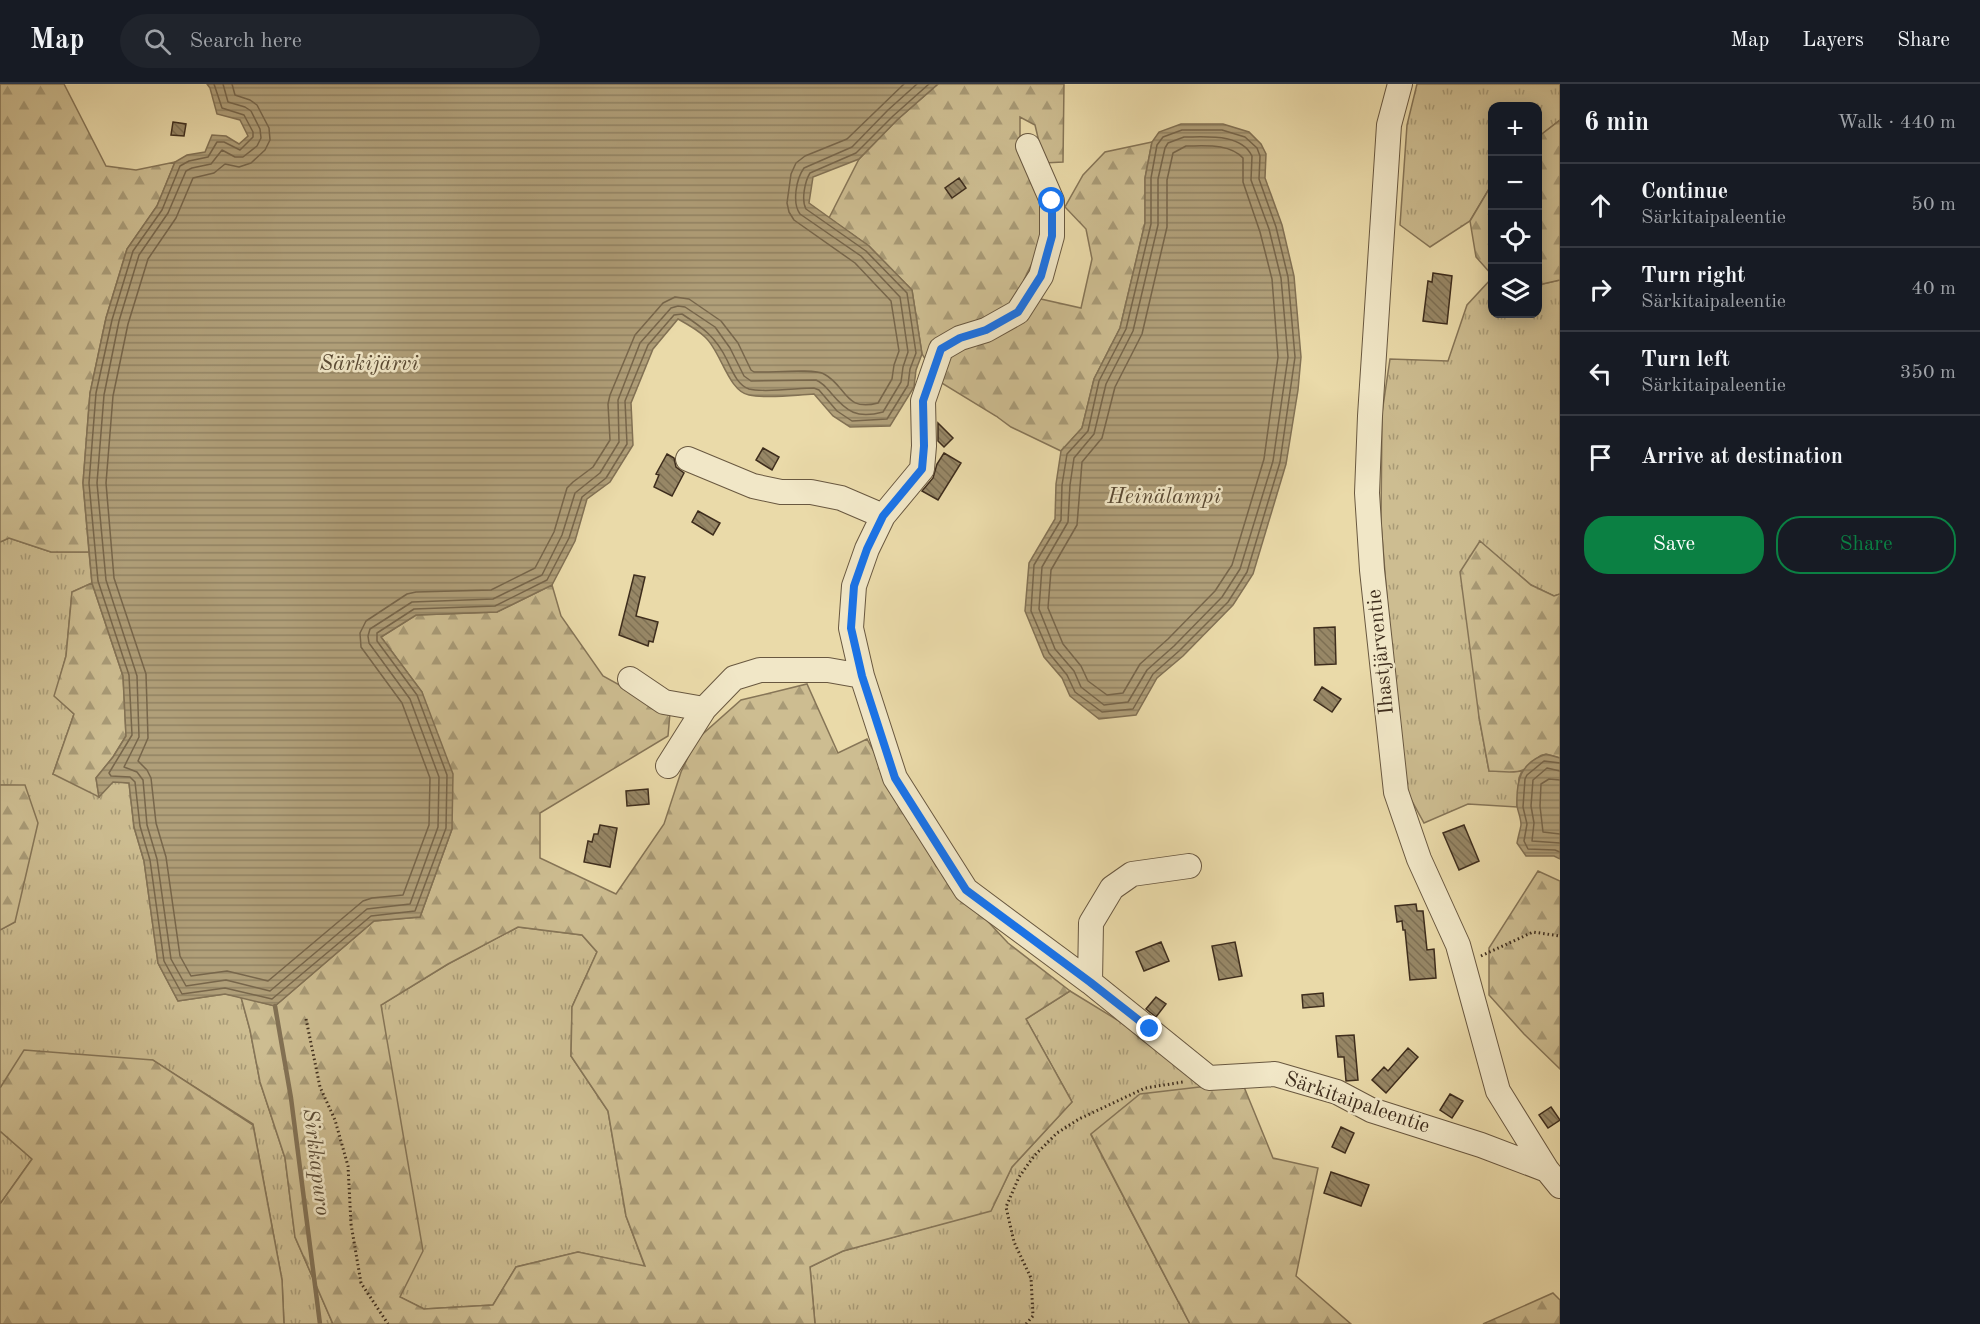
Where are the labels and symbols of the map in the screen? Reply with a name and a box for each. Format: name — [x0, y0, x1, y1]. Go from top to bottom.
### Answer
route start — [1038, 187, 1064, 213]
water label: Särkijärvi — [319, 353, 419, 375]
water label: Heinälampi — [1106, 486, 1221, 508]
street label: Ihastjärventie — [1364, 588, 1398, 716]
route end — [1136, 1015, 1162, 1041]
street label: Särkitaipaleentie — [1282, 1068, 1432, 1138]
water label: Sirkkapuro — [299, 1107, 333, 1217]

